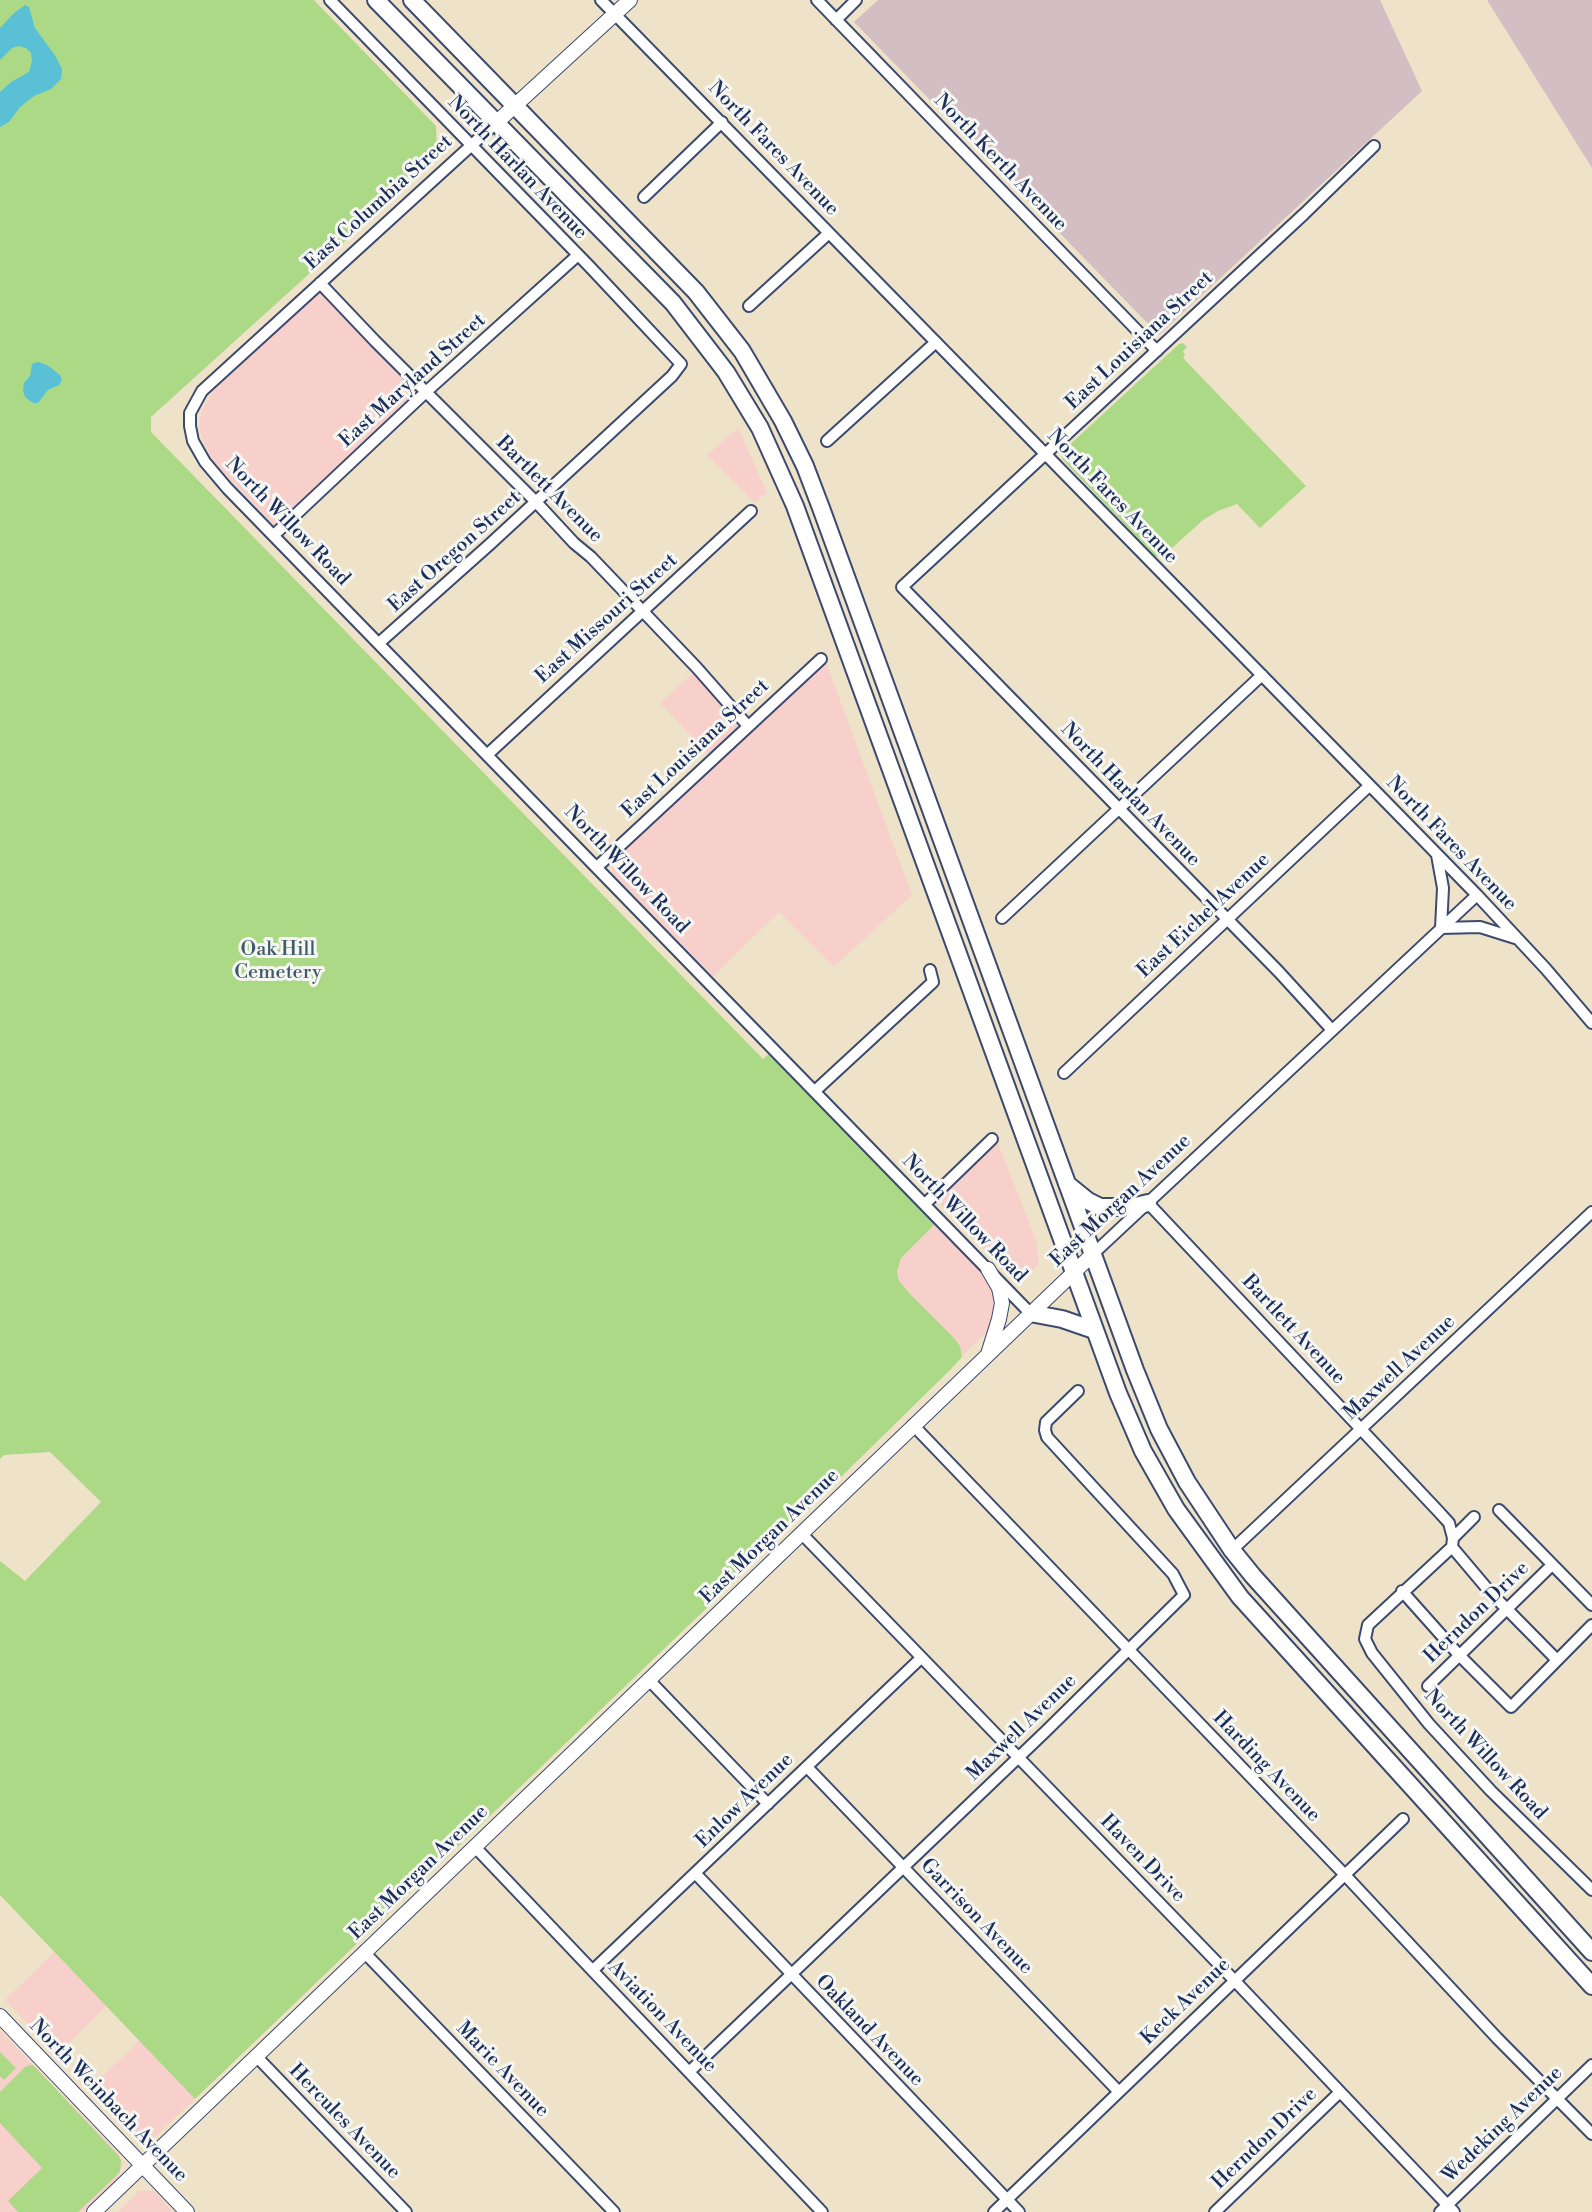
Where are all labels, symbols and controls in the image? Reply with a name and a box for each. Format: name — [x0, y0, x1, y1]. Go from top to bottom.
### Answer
street label: North Fares Avenue — [703, 77, 843, 221]
street label: North Kerth Avenue — [928, 89, 1072, 237]
street label: North Harlan Avenue — [442, 91, 592, 245]
street label: East Columbia Street — [300, 130, 458, 276]
street label: East Louisiana Street — [1061, 267, 1219, 415]
street label: East Maryland Street — [335, 309, 491, 453]
street label: North Fares Avenue — [1042, 425, 1182, 569]
street label: Bartlett Avenue — [491, 432, 607, 548]
street label: North Willow Road — [220, 453, 354, 591]
street label: East Oregon Street — [384, 486, 526, 618]
street label: East Missouri Street — [531, 549, 683, 689]
street label: East Louisiana Street — [617, 675, 775, 823]
street label: North Harlan Avenue — [1055, 718, 1205, 872]
street label: North Fares Avenue — [1381, 772, 1521, 916]
street label: North Willow Road — [559, 801, 693, 939]
street label: East Eichel Avenue — [1133, 848, 1275, 984]
park label: Oak Hill Cemetery — [234, 938, 322, 985]
street label: East Morgan Avenue — [1046, 1130, 1196, 1272]
street label: North Willow Road — [897, 1150, 1031, 1288]
street label: Bartlett Avenue — [1236, 1270, 1350, 1390]
street label: Maxwell Avenue — [1339, 1310, 1461, 1426]
street label: East Morgan Avenue — [696, 1464, 844, 1610]
street label: Herndon Drive — [1420, 1557, 1534, 1669]
street label: Maxwell Avenue — [962, 1670, 1082, 1786]
street label: North Willow Road — [1418, 1685, 1552, 1825]
street label: Harding Avenue — [1207, 1707, 1325, 1827]
street label: Enlow Avenue — [691, 1748, 799, 1854]
street label: East Morgan Avenue — [345, 1800, 493, 1946]
street label: Haven Drive — [1094, 1810, 1190, 1908]
street label: Garrison Avenue — [915, 1854, 1037, 1980]
street label: Keck Avenue — [1136, 1953, 1236, 2051]
street label: Aviation Avenue — [603, 1956, 721, 2078]
street label: Oakland Avenue — [810, 1970, 928, 2092]
street label: North Weinbach Avenue — [24, 2014, 192, 2188]
street label: Marie Avenue — [450, 2017, 554, 2123]
street label: Hercules Avenue — [283, 2059, 405, 2185]
street label: Wedeking Avenue — [1438, 2062, 1568, 2188]
street label: Herndon Drive — [1208, 2083, 1322, 2195]

